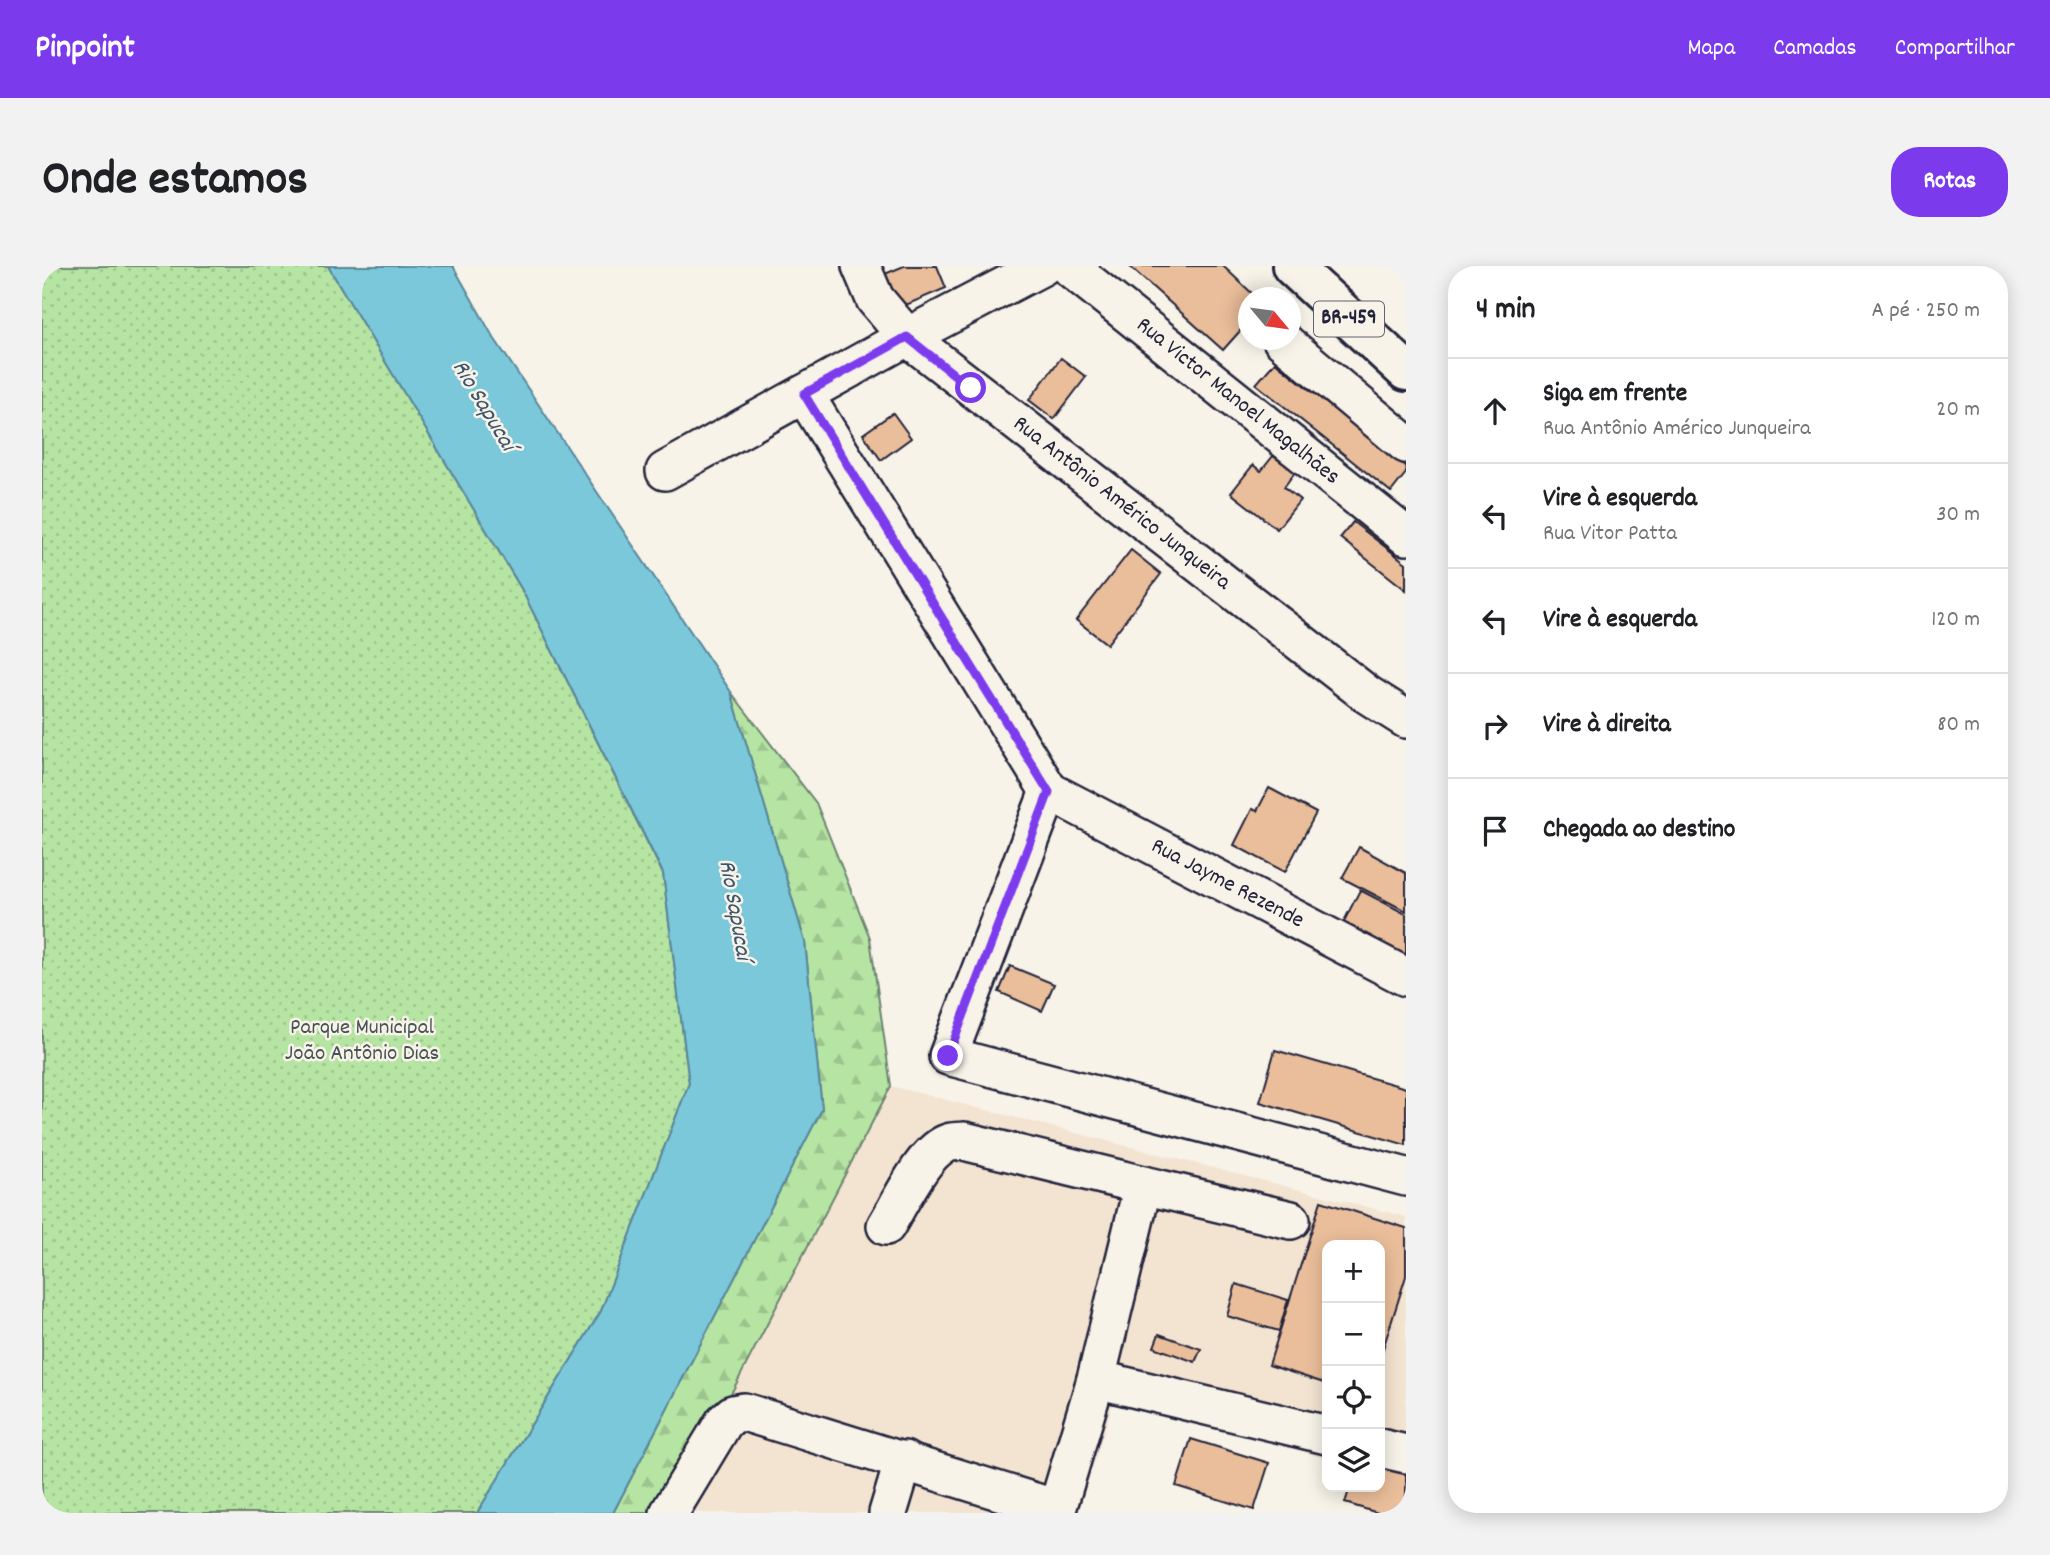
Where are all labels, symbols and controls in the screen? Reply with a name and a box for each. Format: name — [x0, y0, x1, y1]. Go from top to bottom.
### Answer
text: Pinpoint — [35, 26, 135, 73]
text: Mapa — [1688, 32, 1735, 66]
text: Camadas — [1773, 32, 1857, 66]
text: Compartilhar — [1895, 32, 2015, 66]
text: Onde estamos — [42, 147, 308, 217]
button: Rotas — [1891, 147, 2008, 217]
north arrow — [1238, 287, 1301, 350]
text: 4 min — [1476, 290, 1535, 333]
text: A pé · 250 m — [1872, 295, 1980, 328]
road number: BR-459 — [1314, 302, 1384, 336]
street label: Rua Victor Manoel Magalhães — [1128, 310, 1347, 493]
water label: Rio Sapucaí — [442, 354, 527, 464]
route start — [955, 372, 986, 403]
text: Siga em frente — [1543, 376, 1687, 413]
icon: ahead — [1476, 392, 1514, 430]
text: 20 m — [1936, 394, 1980, 427]
street label: Rua Antônio Américo Junqueira — [1005, 408, 1238, 600]
text: Rua Antônio Américo Junqueira — [1543, 413, 1811, 446]
text: Vire à esquerda — [1543, 481, 1697, 518]
icon: left — [1476, 497, 1514, 535]
text: 30 m — [1936, 499, 1980, 532]
text: Rua Vitor Patta — [1543, 518, 1677, 551]
icon: left — [1476, 602, 1514, 640]
text: Vire à esquerda — [1543, 602, 1697, 639]
text: 120 m — [1931, 604, 1980, 637]
icon: right — [1476, 707, 1514, 745]
text: Vire à direita — [1543, 707, 1671, 744]
text: 80 m — [1937, 709, 1980, 742]
icon: arrive — [1476, 812, 1514, 850]
text: Chegada ao destino — [1543, 812, 1735, 849]
street label: Rua Jayme Rezende — [1145, 830, 1310, 937]
water label: Rio Sapucaí — [709, 857, 761, 969]
park label: Parque Municipal João Antônio Dias — [285, 1012, 439, 1071]
route end — [932, 1040, 963, 1071]
map controls — [1322, 1240, 1385, 1492]
button: + — [1322, 1240, 1385, 1303]
button: − — [1322, 1303, 1385, 1366]
button: locate — [1322, 1366, 1385, 1429]
button: layers — [1322, 1429, 1385, 1492]

